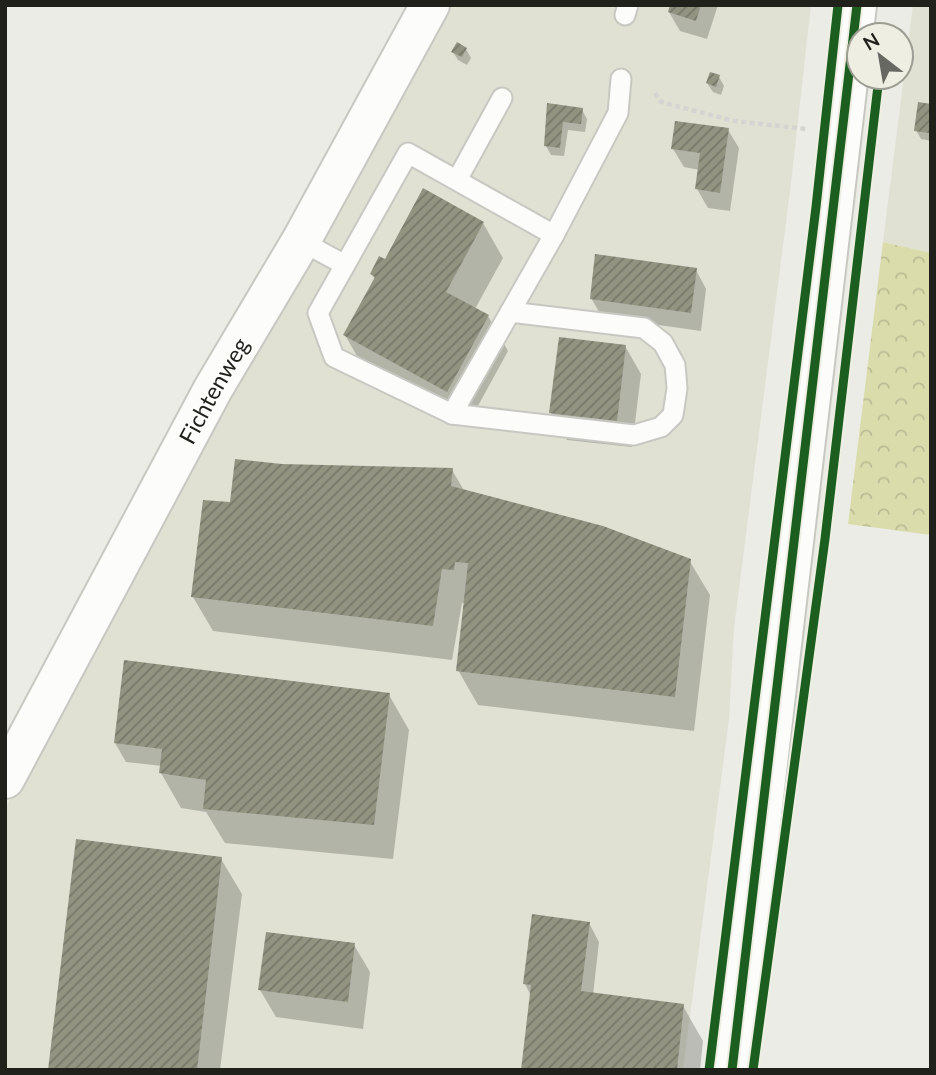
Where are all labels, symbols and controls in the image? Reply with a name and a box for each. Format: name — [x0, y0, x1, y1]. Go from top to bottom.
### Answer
north arrow — [845, 21, 915, 91]
text: N — [859, 27, 883, 55]
street label: Fichtenweg — [173, 332, 255, 448]

